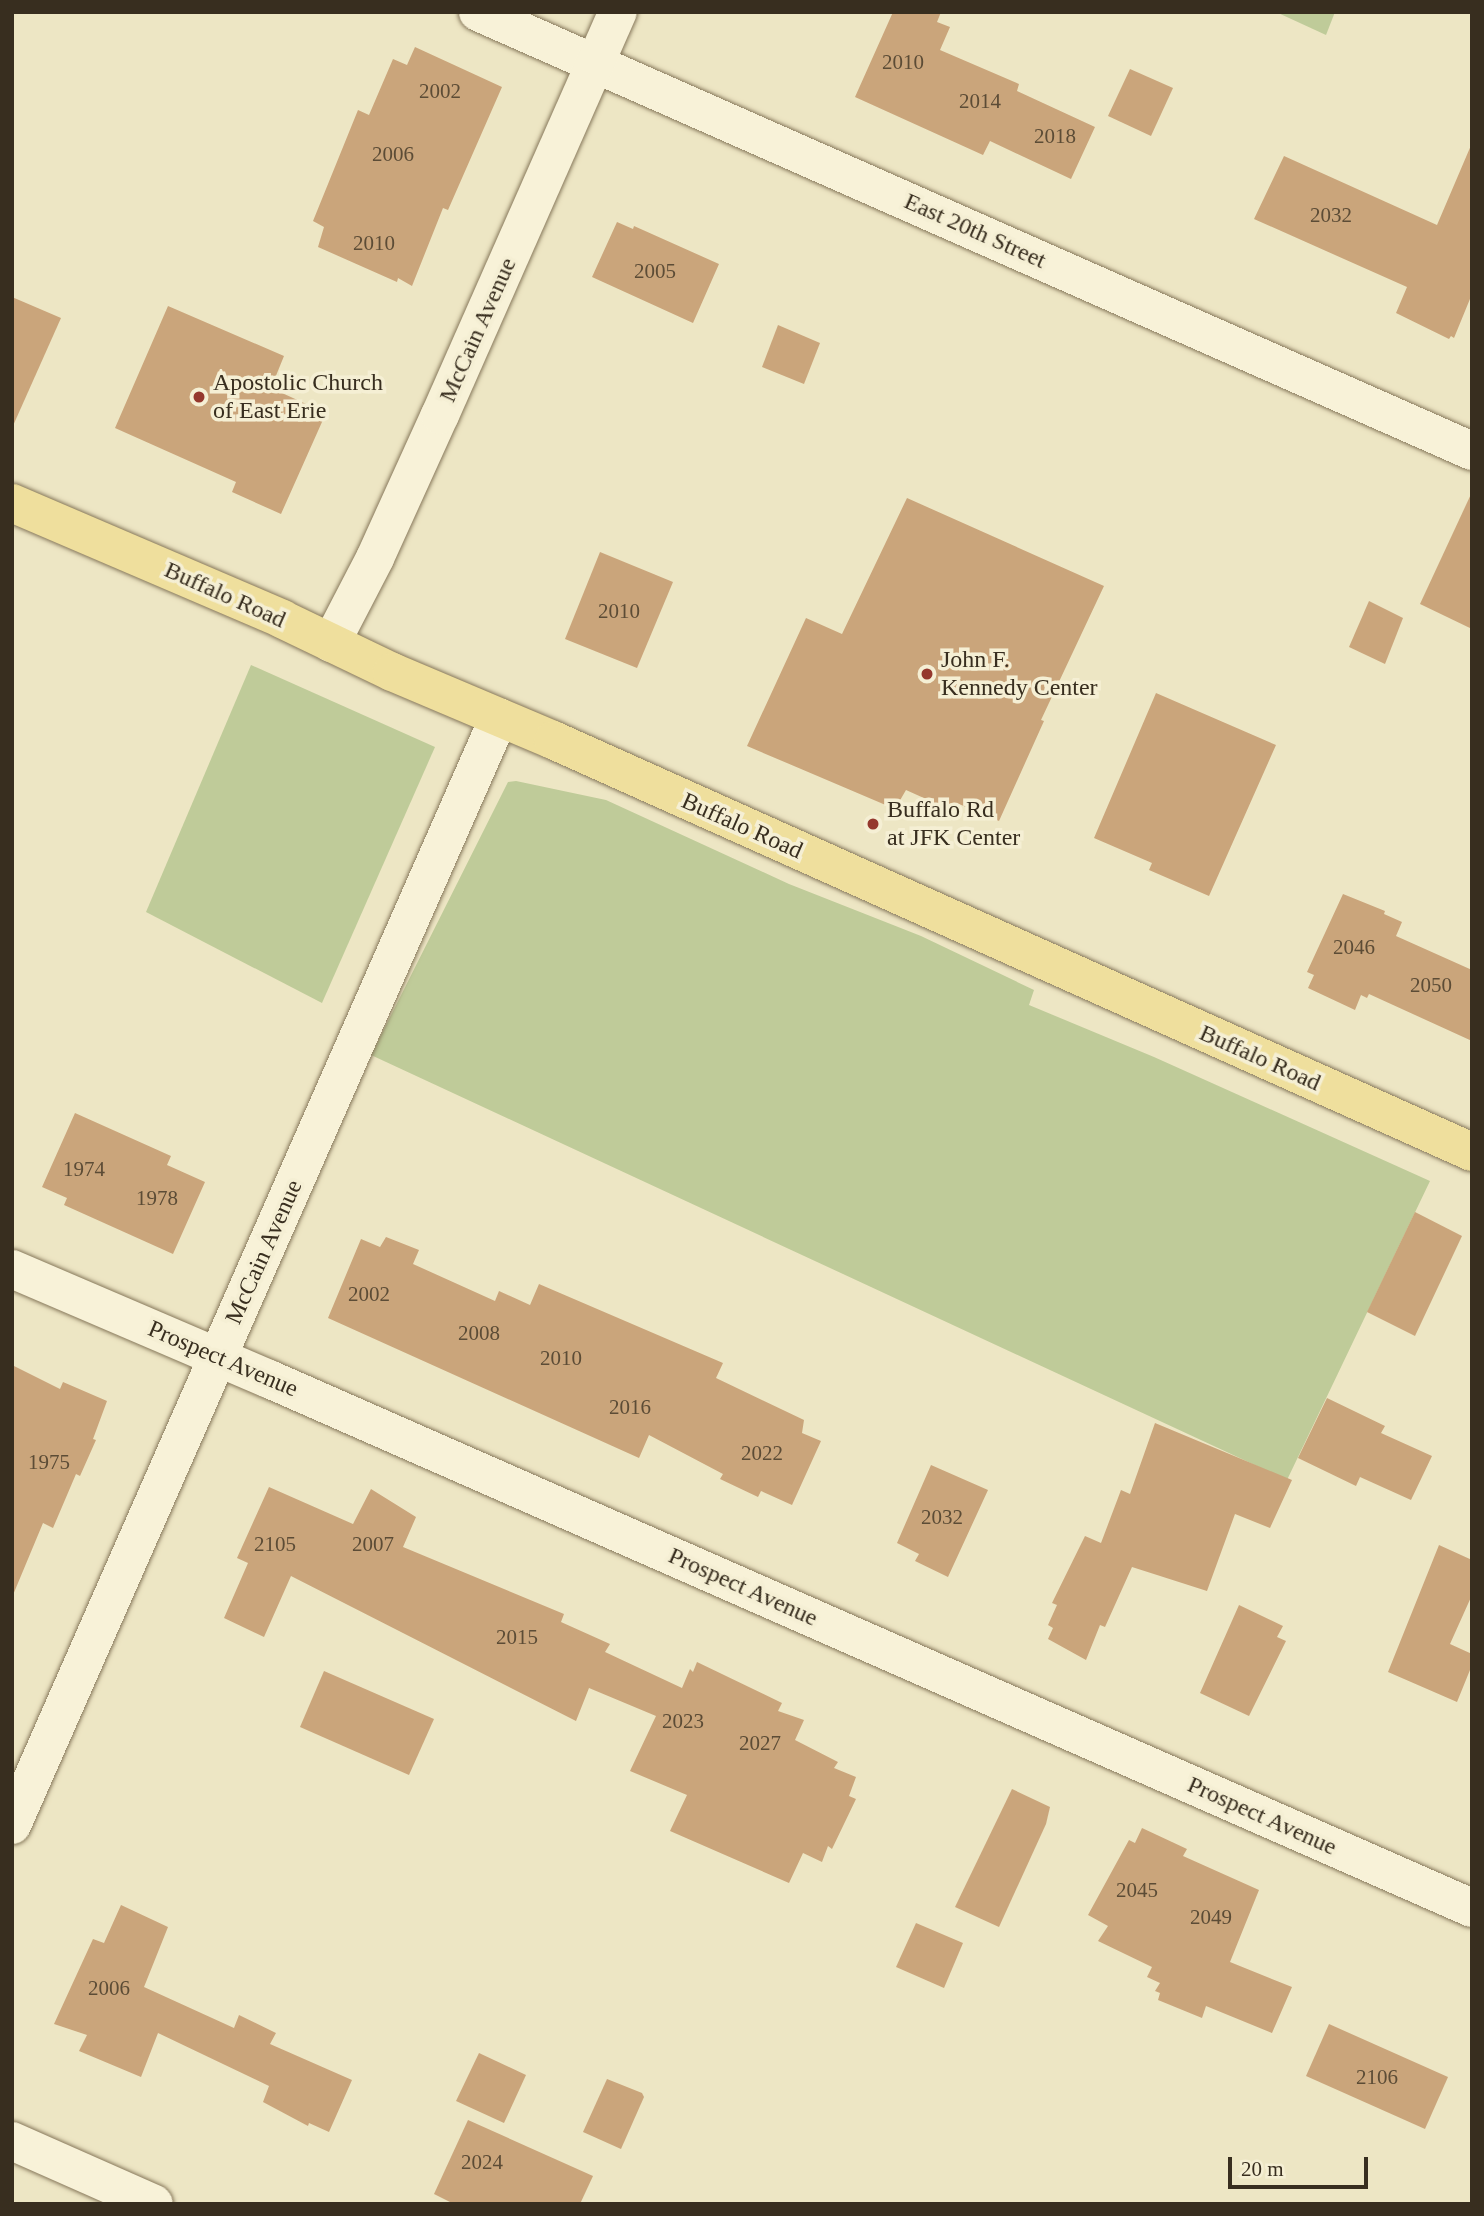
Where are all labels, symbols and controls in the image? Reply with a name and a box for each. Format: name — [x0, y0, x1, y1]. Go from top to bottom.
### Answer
house number: 2010 — [882, 49, 924, 75]
house number: 2002 — [419, 78, 461, 104]
house number: 2014 — [959, 88, 1001, 114]
house number: 2018 — [1034, 123, 1076, 149]
house number: 2006 — [372, 141, 414, 167]
street label: East 20th Street — [900, 187, 1050, 275]
house number: 2032 — [1310, 202, 1352, 228]
house number: 2010 — [353, 230, 395, 256]
street label: McCain Avenue — [433, 253, 523, 407]
house number: 2005 — [634, 258, 676, 284]
place label: Apostolic Church of East Erie — [213, 369, 383, 425]
marker: Apostolic Church of East Erie — [191, 389, 207, 405]
street label: Buffalo Road — [160, 556, 290, 634]
house number: 2010 — [598, 598, 640, 624]
place label: John F. Kennedy Center — [941, 646, 1098, 702]
marker: John F. Kennedy Center — [919, 666, 935, 682]
street label: Buffalo Road — [677, 787, 807, 865]
place label: Buffalo Rd at JFK Center — [887, 796, 1020, 852]
marker: Buffalo Rd at JFK Center — [865, 816, 881, 832]
house number: 2046 — [1333, 934, 1375, 960]
house number: 2050 — [1410, 972, 1452, 998]
street label: Buffalo Road — [1195, 1019, 1325, 1097]
house number: 1974 — [63, 1156, 105, 1182]
street label: McCain Avenue — [219, 1175, 309, 1329]
house number: 1978 — [136, 1185, 178, 1211]
house number: 2002 — [348, 1281, 390, 1307]
street label: Prospect Avenue — [143, 1314, 303, 1404]
house number: 2008 — [458, 1320, 500, 1346]
house number: 2010 — [540, 1345, 582, 1371]
house number: 2016 — [609, 1394, 651, 1420]
house number: 2022 — [741, 1440, 783, 1466]
house number: 1975 — [28, 1449, 70, 1475]
house number: 2032 — [921, 1504, 963, 1530]
house number: 2105 — [254, 1531, 296, 1557]
house number: 2007 — [352, 1531, 394, 1557]
street label: Prospect Avenue — [663, 1541, 823, 1633]
house number: 2015 — [496, 1624, 538, 1650]
house number: 2023 — [662, 1708, 704, 1734]
house number: 2027 — [739, 1730, 781, 1756]
street label: Prospect Avenue — [1182, 1770, 1342, 1862]
house number: 2045 — [1116, 1877, 1158, 1903]
house number: 2049 — [1190, 1904, 1232, 1930]
house number: 2006 — [88, 1975, 130, 2001]
house number: 2106 — [1356, 2064, 1398, 2090]
scale bar — [1232, 2142, 1372, 2186]
house number: 2024 — [461, 2149, 503, 2175]
text: 20 m — [1241, 2157, 1284, 2181]

